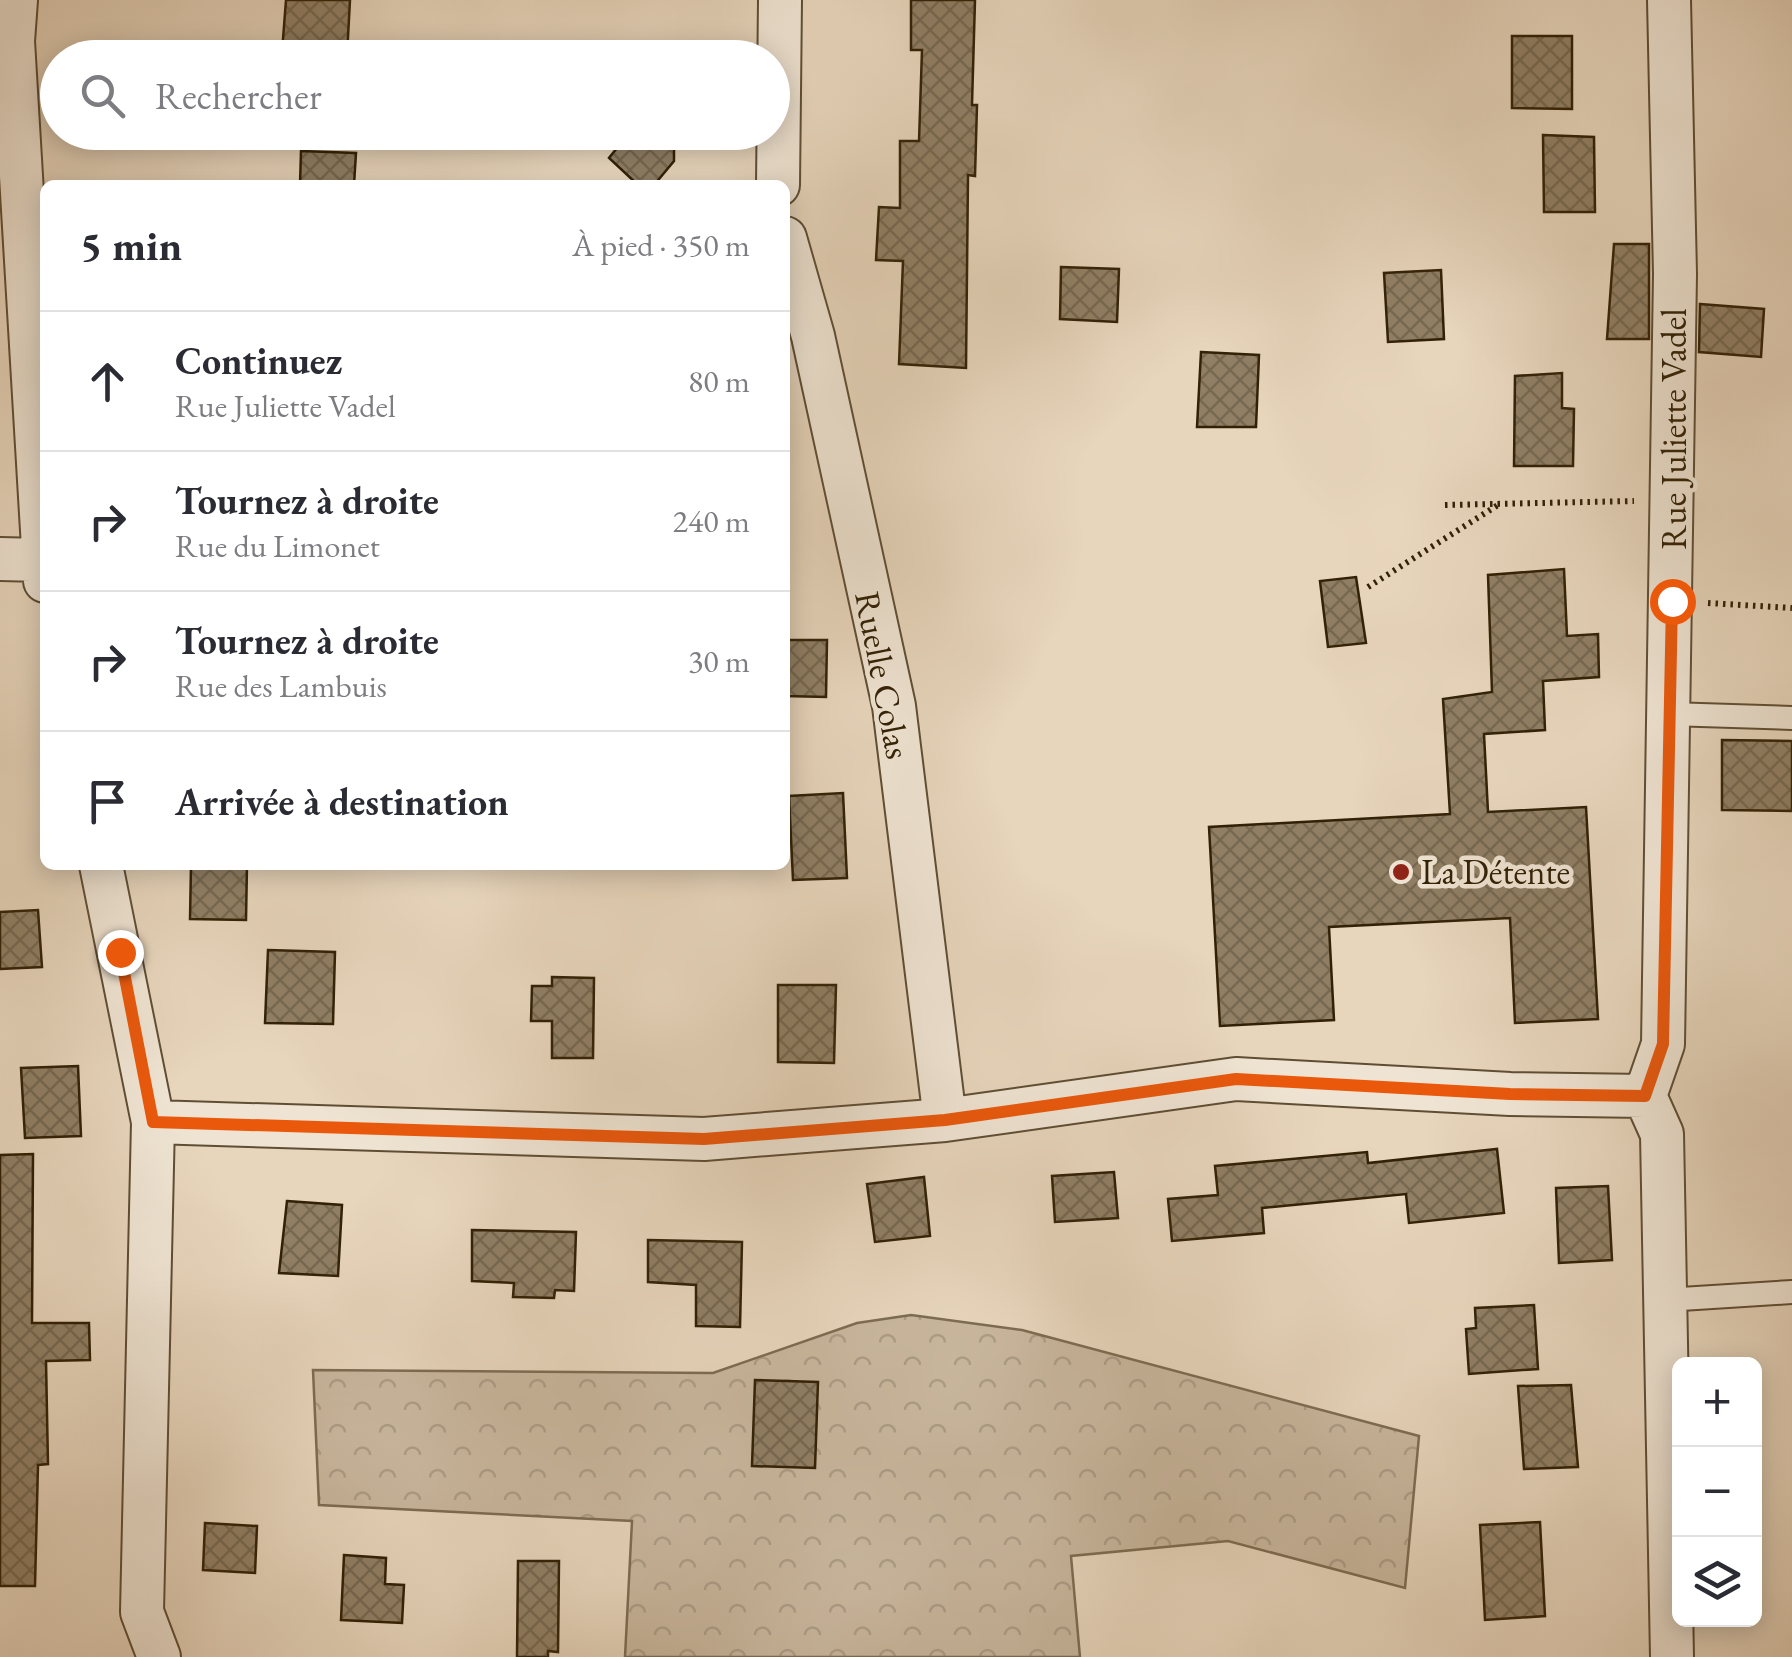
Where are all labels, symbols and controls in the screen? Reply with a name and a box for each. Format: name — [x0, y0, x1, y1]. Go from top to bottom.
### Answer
search box — [40, 40, 790, 150]
icon: search — [75, 68, 130, 123]
text: Rechercher — [155, 71, 322, 120]
text: 5 min — [80, 218, 182, 273]
text: À pied · 350 m — [572, 224, 750, 266]
street label: Rue Juliette Vadel — [1651, 308, 1696, 550]
text: Continuez — [175, 336, 342, 385]
icon: ahead — [80, 354, 135, 409]
text: 80 m — [688, 360, 750, 402]
text: Rue Juliette Vadel — [175, 385, 396, 427]
text: Tournez à droite — [175, 476, 439, 525]
icon: right — [80, 494, 135, 549]
text: 240 m — [673, 500, 750, 542]
text: Rue du Limonet — [175, 525, 380, 567]
route start — [1650, 579, 1696, 625]
street label: Ruelle Colas — [845, 587, 922, 763]
text: Tournez à droite — [175, 616, 439, 665]
icon: right — [80, 634, 135, 689]
text: 30 m — [688, 640, 750, 682]
text: Rue des Lambuis — [175, 665, 387, 707]
icon: arrive — [80, 774, 135, 829]
text: Arrivée à destination — [175, 777, 509, 826]
place label: La Détente — [1421, 849, 1570, 894]
marker: La Détente — [1390, 861, 1412, 883]
route end — [98, 930, 144, 976]
map controls — [1672, 1357, 1762, 1627]
button: + — [1672, 1357, 1762, 1447]
button: − — [1672, 1447, 1762, 1537]
button: layers — [1672, 1537, 1762, 1627]

